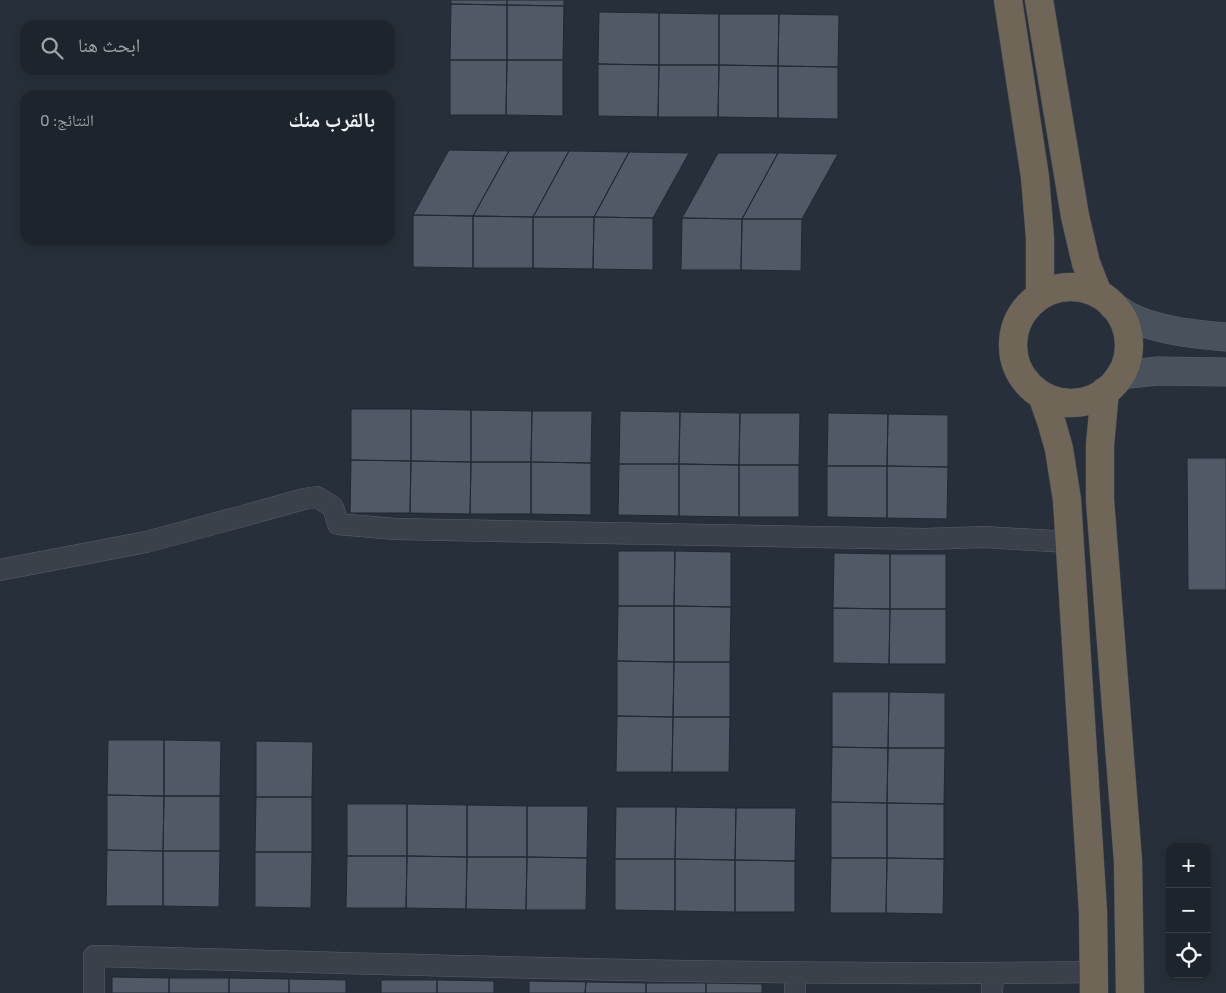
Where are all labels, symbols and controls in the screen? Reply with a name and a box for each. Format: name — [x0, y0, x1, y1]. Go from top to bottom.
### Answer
search box — [20, 20, 395, 75]
text: ابحث هنا — [78, 33, 140, 56]
icon: search — [38, 34, 66, 62]
text: بالقرب منك — [289, 106, 375, 131]
text: النتائج: 0 — [40, 110, 94, 129]
map controls — [1166, 843, 1211, 978]
button: + — [1166, 843, 1211, 888]
button: − — [1166, 888, 1211, 933]
button: locate — [1166, 933, 1211, 978]

